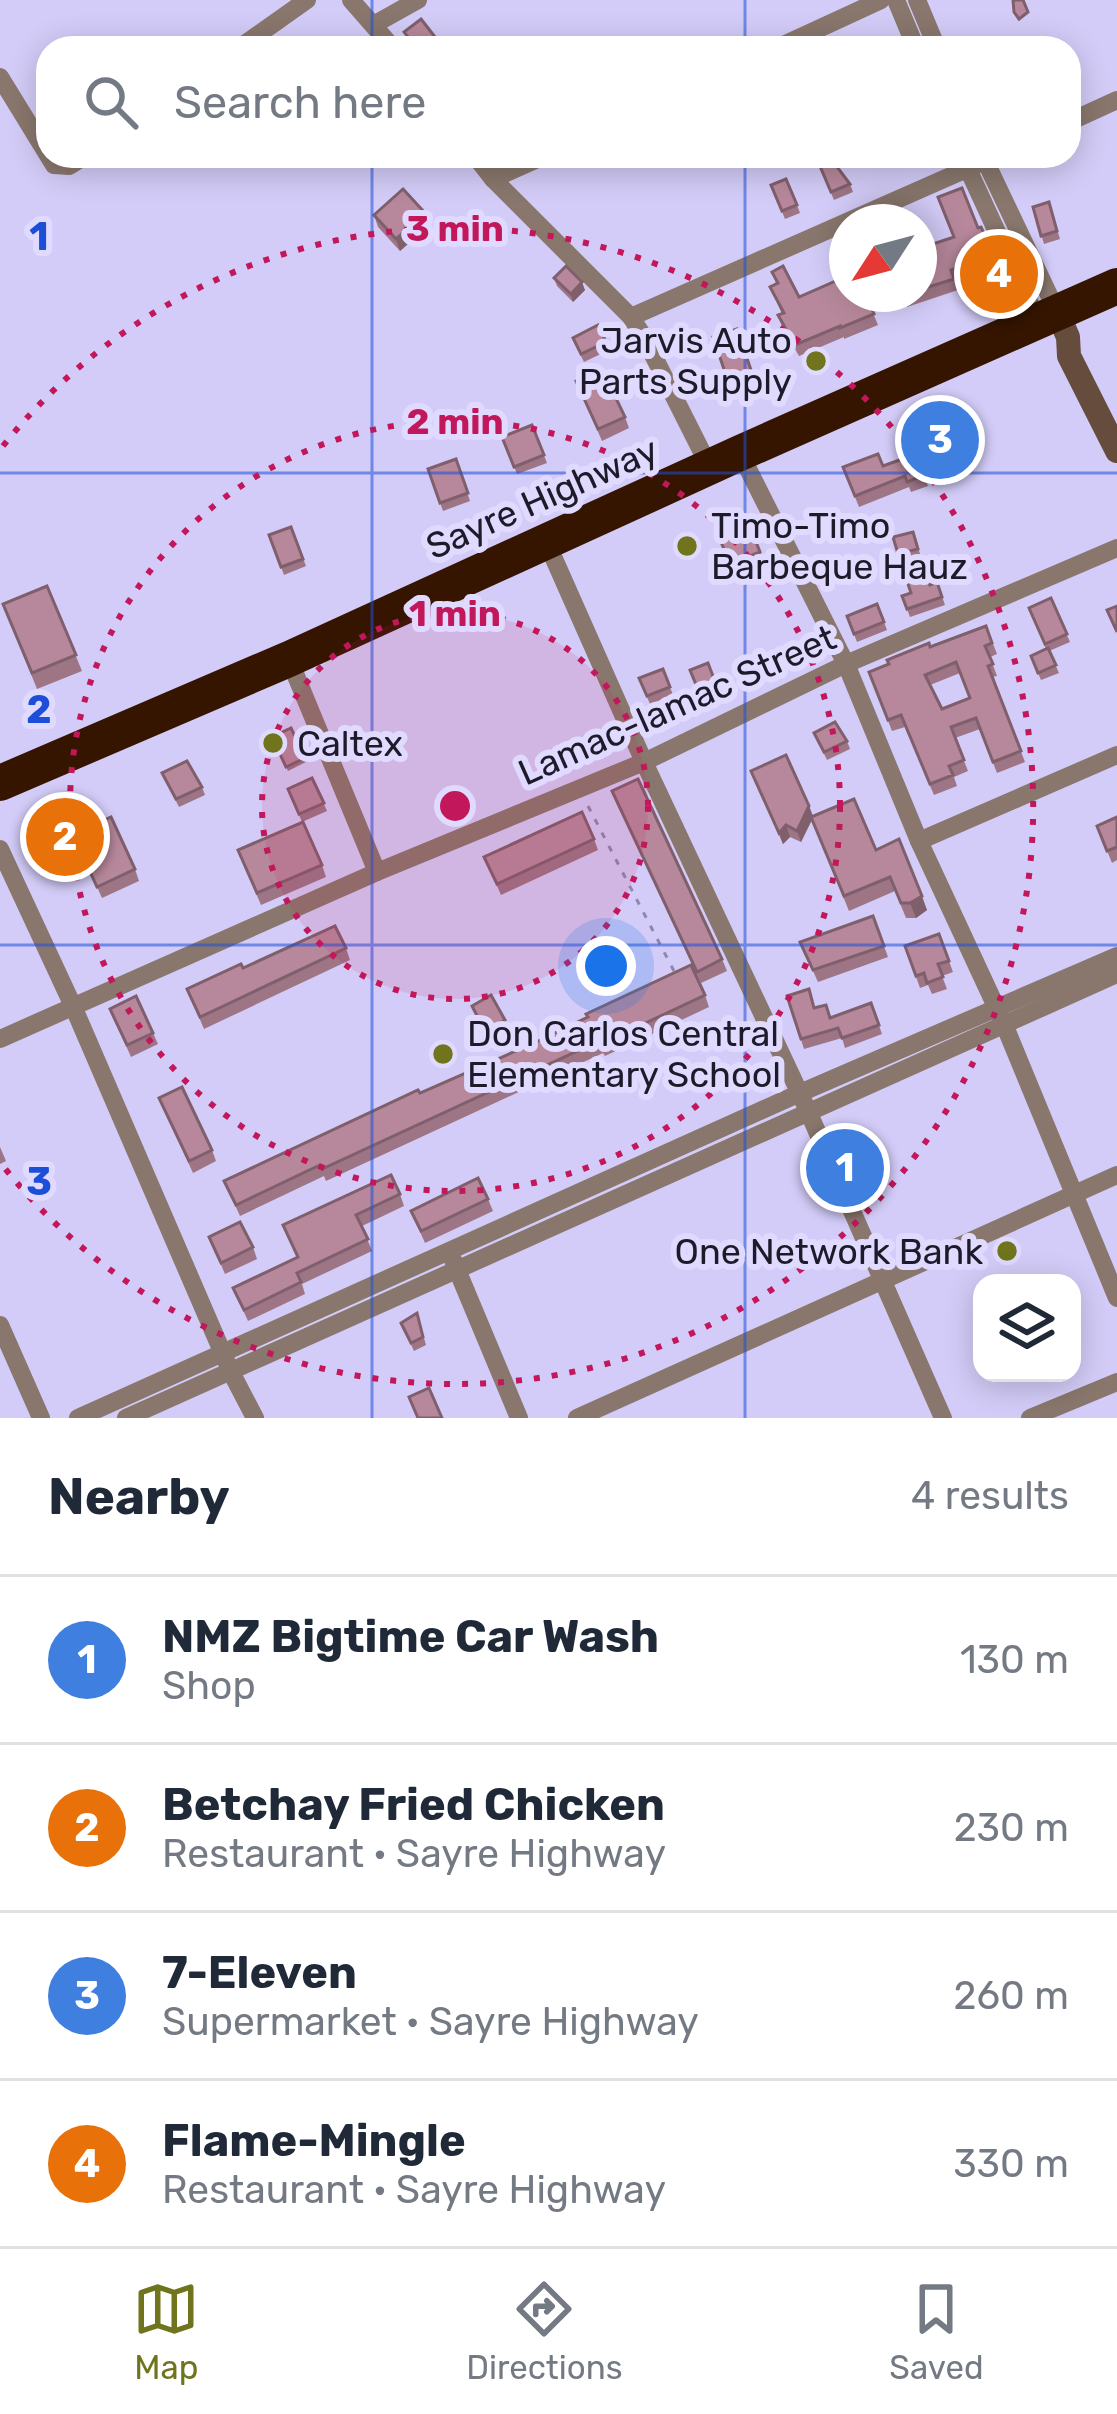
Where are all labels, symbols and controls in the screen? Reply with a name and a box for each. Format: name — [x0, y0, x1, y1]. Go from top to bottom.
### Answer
search box — [36, 36, 1081, 168]
icon: search — [78, 69, 144, 135]
text: Search here — [174, 76, 426, 129]
north arrow — [829, 204, 937, 312]
text: 3 min — [406, 207, 504, 250]
text: 1 — [29, 214, 49, 260]
pin: 4 — [960, 229, 1038, 319]
place label: Jarvis Auto Parts Supply — [579, 319, 792, 403]
marker: Jarvis Auto Parts Supply — [803, 348, 829, 374]
pin: 3 — [901, 395, 979, 485]
text: 2 min — [406, 400, 504, 443]
street label: Sayre Highway — [419, 428, 665, 568]
place label: Timo-Timo Barbeque Hauz — [711, 504, 968, 588]
marker: Timo-Timo Barbeque Hauz — [674, 533, 700, 559]
text: 1 min — [409, 592, 501, 635]
street label: Lamac-lamac Street — [512, 616, 842, 794]
text: 2 — [26, 687, 52, 733]
place label: Caltex — [297, 722, 403, 765]
marker: Caltex — [260, 730, 286, 756]
centre of rings — [434, 785, 476, 827]
pin: 2 — [26, 792, 104, 882]
your location — [576, 936, 636, 996]
place label: Don Carlos Central Elementary School — [467, 1012, 781, 1096]
marker: Don Carlos Central Elementary School — [430, 1041, 456, 1067]
pin: 1 — [806, 1123, 884, 1213]
text: 3 — [26, 1159, 52, 1205]
place label: One Network Bank — [675, 1230, 983, 1273]
marker: One Network Bank — [994, 1238, 1020, 1264]
map controls — [973, 1274, 1081, 1382]
button: layers — [973, 1274, 1081, 1382]
text: Nearby — [48, 1466, 230, 1527]
text: 4 results — [911, 1473, 1069, 1519]
text: NMZ Bigtime Car Wash — [162, 1610, 659, 1663]
text: 1 — [77, 1637, 97, 1683]
text: 130 m — [960, 1637, 1069, 1683]
text: Shop — [162, 1663, 256, 1709]
text: Betchay Fried Chicken — [162, 1778, 665, 1831]
text: 2 — [74, 1805, 100, 1851]
text: 230 m — [954, 1805, 1069, 1851]
text: Restaurant · Sayre Highway — [162, 1831, 666, 1877]
text: 7-Eleven — [162, 1946, 357, 1999]
text: 3 — [74, 1973, 100, 2019]
text: 260 m — [954, 1973, 1069, 2019]
text: Supermarket · Sayre Highway — [162, 1999, 699, 2045]
text: Flame-Mingle — [162, 2114, 466, 2167]
text: 4 — [74, 2141, 100, 2187]
text: 330 m — [953, 2141, 1069, 2187]
text: Restaurant · Sayre Highway — [162, 2167, 666, 2213]
tab: Map — [133, 2276, 199, 2387]
tab: Directions — [466, 2276, 623, 2387]
tab: Saved — [889, 2276, 984, 2387]

